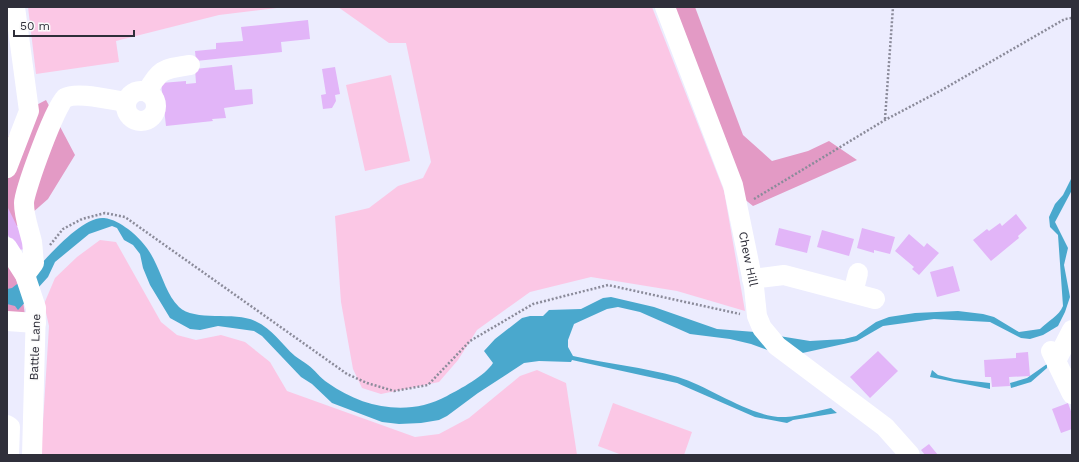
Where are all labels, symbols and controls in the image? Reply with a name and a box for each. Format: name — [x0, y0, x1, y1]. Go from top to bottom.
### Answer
scale bar — [14, 12, 134, 38]
text: 50 m — [20, 19, 50, 33]
street label: Chew Hill — [736, 230, 761, 288]
street label: Battle Lane — [27, 313, 43, 381]

